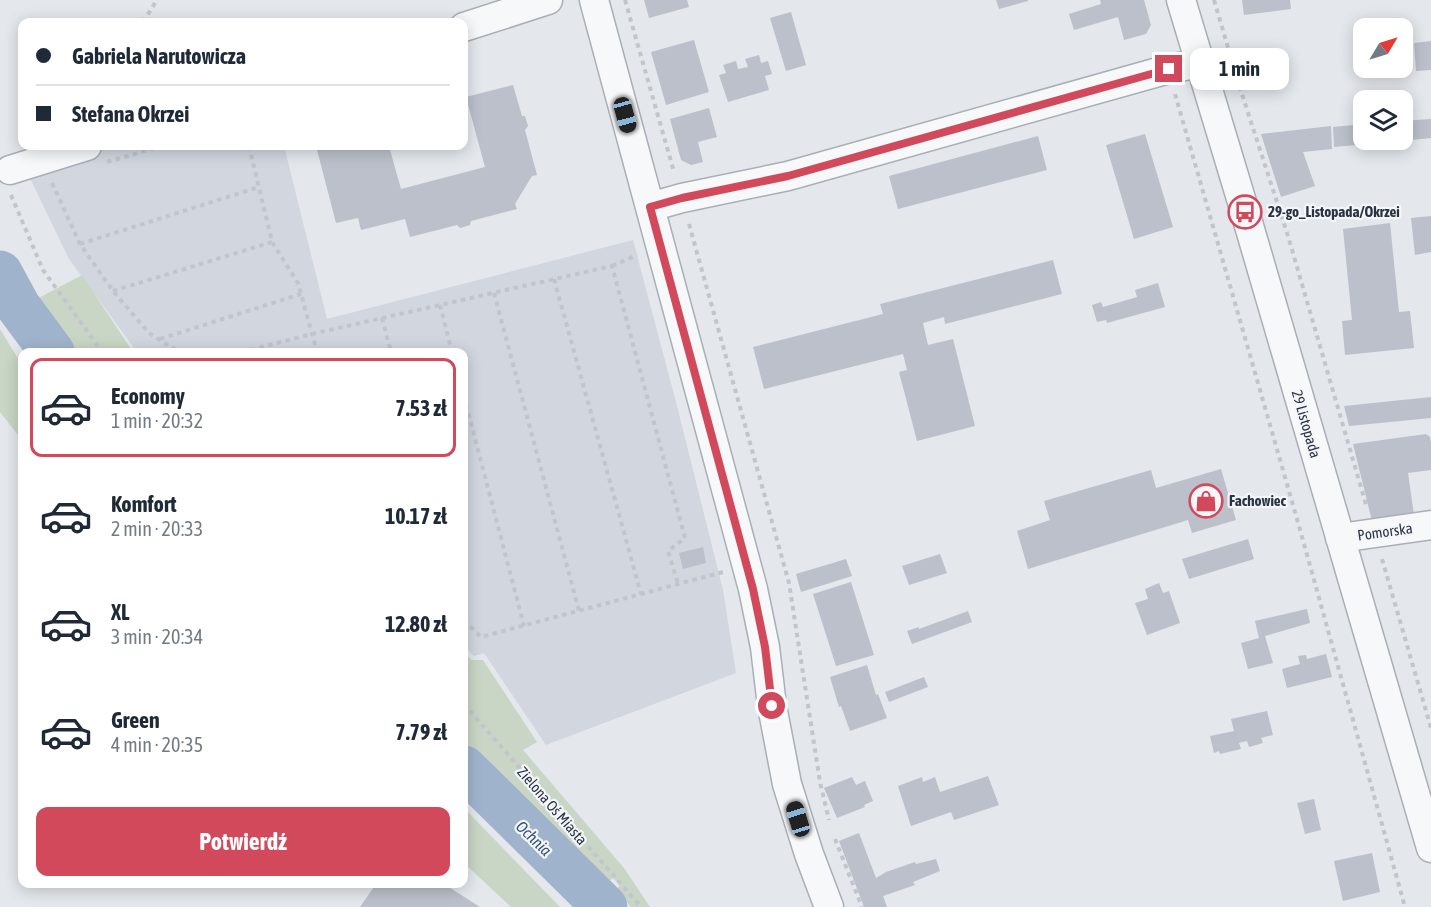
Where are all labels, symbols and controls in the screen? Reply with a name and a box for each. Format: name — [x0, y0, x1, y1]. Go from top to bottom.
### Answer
north arrow — [1353, 18, 1413, 78]
map controls — [1353, 18, 1413, 150]
text: Gabriela Narutowicza — [72, 43, 246, 69]
callout: 1 min — [1190, 48, 1289, 90]
route end — [1155, 55, 1182, 82]
text: 1 min — [1219, 57, 1260, 80]
button: layers — [1353, 90, 1413, 150]
car — [612, 95, 638, 135]
text: Stefana Okrzei — [72, 101, 189, 127]
bus stop icon: 29-go_Listopada/Okrzei — [1227, 194, 1263, 230]
place label: 29-go_Listopada/Okrzei — [1268, 203, 1400, 220]
icon: car — [39, 381, 93, 435]
text: Economy — [111, 383, 185, 409]
street label: 29 Listopada — [1289, 388, 1324, 460]
text: 7.53 zł — [395, 395, 447, 421]
text: 1 min · 20:32 — [111, 409, 203, 432]
shop icon: Fachowiec — [1188, 483, 1224, 519]
icon: car — [39, 489, 93, 543]
text: Komfort — [111, 491, 177, 517]
place label: Fachowiec — [1229, 492, 1287, 509]
text: 10.17 zł — [385, 503, 447, 529]
text: 2 min · 20:33 — [111, 517, 203, 540]
street label: Pomorska — [1356, 519, 1414, 544]
icon: car — [39, 597, 93, 651]
text: XL — [111, 599, 129, 625]
text: 12.80 zł — [385, 611, 447, 637]
text: 3 min · 20:34 — [111, 625, 203, 648]
route start — [758, 692, 785, 719]
icon: car — [39, 705, 93, 759]
text: Green — [111, 707, 160, 733]
text: 7.79 zł — [395, 719, 447, 745]
text: 4 min · 20:35 — [111, 733, 203, 756]
street label: Zielona Oś Miasta — [514, 763, 591, 848]
car — [784, 799, 812, 839]
button: Potwierdź — [36, 807, 450, 876]
water label: Ochnia — [513, 817, 556, 859]

